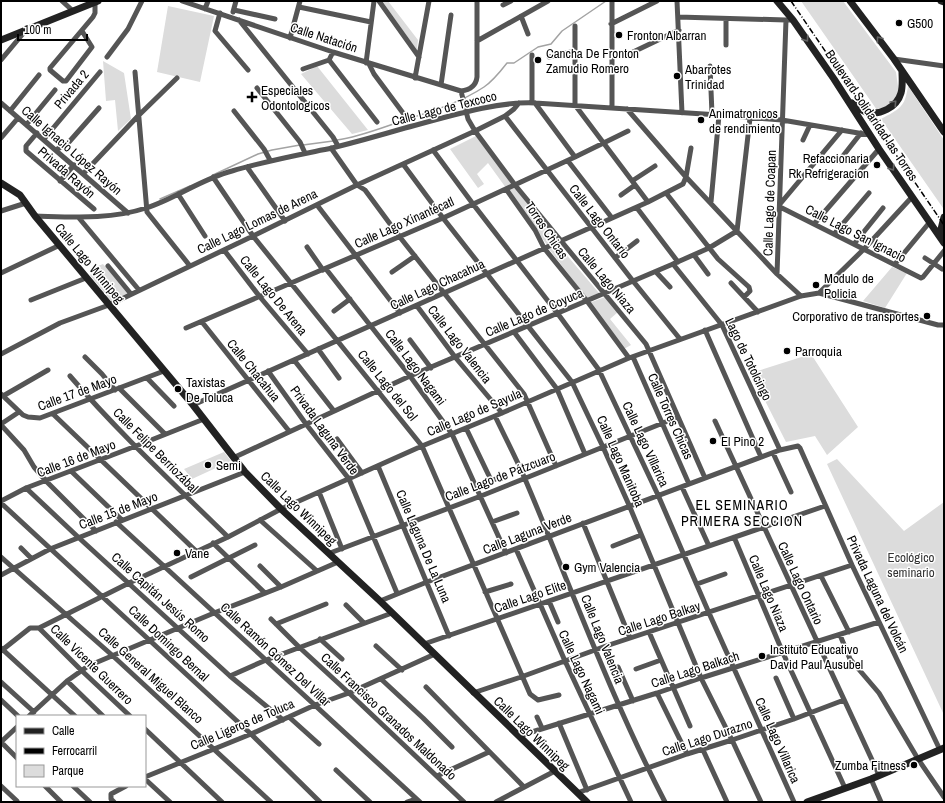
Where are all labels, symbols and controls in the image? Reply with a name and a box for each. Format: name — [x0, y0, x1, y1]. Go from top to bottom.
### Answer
place label: G500 — [907, 15, 933, 32]
scale bar — [18, 16, 87, 42]
marker: G500 — [894, 18, 904, 28]
street label: Calle Natación — [288, 19, 360, 56]
text: 100 m — [24, 22, 51, 38]
place label: Fronton Albarran — [627, 27, 706, 44]
marker: Fronton Albarran — [614, 30, 624, 40]
one-way arrow — [801, 35, 808, 42]
one-way arrow — [877, 37, 884, 44]
place label: Cancha De Fronton Zamudio Romero — [546, 45, 639, 77]
street label: Boulevard Solidaridad las Torres — [821, 46, 922, 184]
marker: Cancha De Fronton Zamudio Romero — [533, 55, 543, 65]
place label: Abarrotes Trinidad — [684, 61, 731, 93]
street label: Privada 2 — [50, 66, 93, 112]
marker: Abarrotes Trinidad — [672, 71, 682, 81]
place label: Especiales Odontologicos — [261, 82, 330, 114]
street label: Calle Lago de Texcoco — [390, 87, 498, 130]
marker: Especiales Odontologicos — [246, 91, 258, 103]
one-way arrow — [889, 100, 896, 107]
street label: Calle Ignacio López Rayón — [18, 102, 126, 199]
place label: Animatronicos de rendimiento — [708, 105, 781, 137]
marker: Animatronicos de rendimiento — [696, 115, 706, 125]
street label: Privada Rayón — [34, 143, 99, 202]
street label: Calle Lago de Coapan — [759, 150, 780, 256]
place label: Refaccionaria Rk Refrigeracion — [788, 150, 869, 182]
marker: Refaccionaria Rk Refrigeracion — [872, 160, 882, 170]
one-way arrow — [887, 164, 895, 171]
street label: Calle Lago Ontario — [565, 181, 634, 262]
street label: Calle Lago Lomas de Arena — [194, 185, 320, 258]
street label: Calle Lago Xinantécatl — [352, 193, 457, 252]
street label: Torres Chicas — [521, 198, 572, 262]
street label: Calle Lago San Ignacio — [803, 201, 909, 266]
street label: Calle Lago Winnipeg — [51, 220, 128, 307]
street label: Calle Lago Niaza — [574, 244, 639, 317]
street label: Calle Lago De Arena — [236, 252, 311, 339]
street label: Calle Lago Chacahua — [387, 255, 487, 314]
place label: Modulo de Policia — [824, 270, 874, 302]
marker: Modulo de Policia — [811, 280, 821, 290]
street label: Calle Lago de Coyuca — [483, 284, 586, 341]
street label: Calle Lago Valencia — [424, 302, 495, 387]
place label: Corporativo de transportes — [792, 308, 919, 325]
marker: Corporativo de transportes — [922, 311, 932, 321]
street label: Lago de Totolcingo — [721, 315, 776, 403]
street label: Calle Lago Nagami — [381, 326, 450, 409]
street label: Calle Chacahua — [223, 335, 284, 405]
place label: Parroquia — [795, 343, 842, 360]
street label: Calle Lago del Sol — [354, 346, 421, 424]
marker: Parroquia — [782, 346, 792, 356]
street label: Calle 17 de Mayo — [35, 370, 119, 415]
street label: Calle Torres Chicas — [644, 370, 697, 462]
place label: Taxistas De Toluca — [186, 374, 233, 406]
street label: Privada Laguna Verde — [287, 382, 363, 478]
marker: Taxistas De Toluca — [173, 384, 183, 394]
street label: Calle Lago de Sayula — [424, 385, 524, 440]
street label: Calle Lago Villarica — [618, 399, 673, 490]
street label: Calle Felipe Berriozábal — [109, 404, 202, 497]
street label: Calle Lago Manitoba — [593, 413, 648, 510]
place label: El Pino 2 — [721, 433, 764, 450]
street label: Calle 16 de Mayo — [34, 436, 118, 481]
marker: El Pino 2 — [708, 436, 718, 446]
street label: Calle Lago de Pátzcuaro — [443, 448, 558, 505]
place label: Semi — [216, 457, 241, 474]
marker: Semi — [203, 460, 213, 470]
street label: Calle Lago Winnipeg — [257, 468, 340, 549]
street label: Calle Laguna De La Luna — [392, 487, 455, 605]
street label: Calle 15 de Mayo — [76, 488, 160, 533]
district label: EL SEMINARIO PRIMERA SECCION — [681, 496, 803, 530]
street label: Calle Laguna Verde — [480, 509, 574, 558]
street label: Privada Laguna del Volcán — [843, 533, 912, 656]
street label: Calle Lago Ontario — [774, 539, 827, 627]
place label: Vane — [185, 545, 209, 562]
marker: Vane — [172, 548, 182, 558]
street label: Calle Capitán Jesús Romo — [108, 549, 214, 646]
park label: Ecológico seminario — [887, 549, 935, 581]
street label: Calle Lago Niaza — [745, 552, 792, 634]
place label: Gym Valencia — [574, 559, 640, 576]
marker: Gym Valencia — [561, 562, 571, 572]
street label: Calle Lago Elite — [492, 576, 569, 617]
street label: Calle Lago Valencia — [577, 592, 628, 686]
street label: Calle Lago Balkay — [616, 597, 703, 640]
street label: Calle Ramón Gómez Del Villar — [217, 599, 335, 710]
street label: Calle Domingo Bernal — [125, 602, 213, 685]
street label: Calle Vicente Guerrero — [47, 620, 137, 708]
street label: Calle General Miguel Blanco — [95, 624, 207, 727]
street label: Calle Lago Nagami — [555, 627, 609, 717]
place label: Instituto Educativo David Paul Ausubel — [770, 641, 863, 673]
street label: Calle Lago Balkach — [649, 647, 742, 692]
street label: Calle Francisco Granados Maldonado — [317, 649, 460, 784]
marker: Instituto Educativo David Paul Ausubel — [757, 651, 767, 661]
street label: Calle Lago Winnipeg — [490, 693, 573, 774]
street label: Calle Ligeros de Toluca — [188, 695, 297, 754]
street label: Calle Lago Villarica — [751, 695, 804, 786]
legend — [16, 715, 146, 787]
street label: Calle Lago Durazno — [660, 715, 755, 760]
text: Calle — [52, 723, 74, 739]
text: Ferrocarril — [52, 743, 97, 759]
place label: Zumba Fitness — [835, 757, 906, 774]
marker: Zumba Fitness — [909, 760, 919, 770]
text: Parque — [52, 763, 84, 779]

